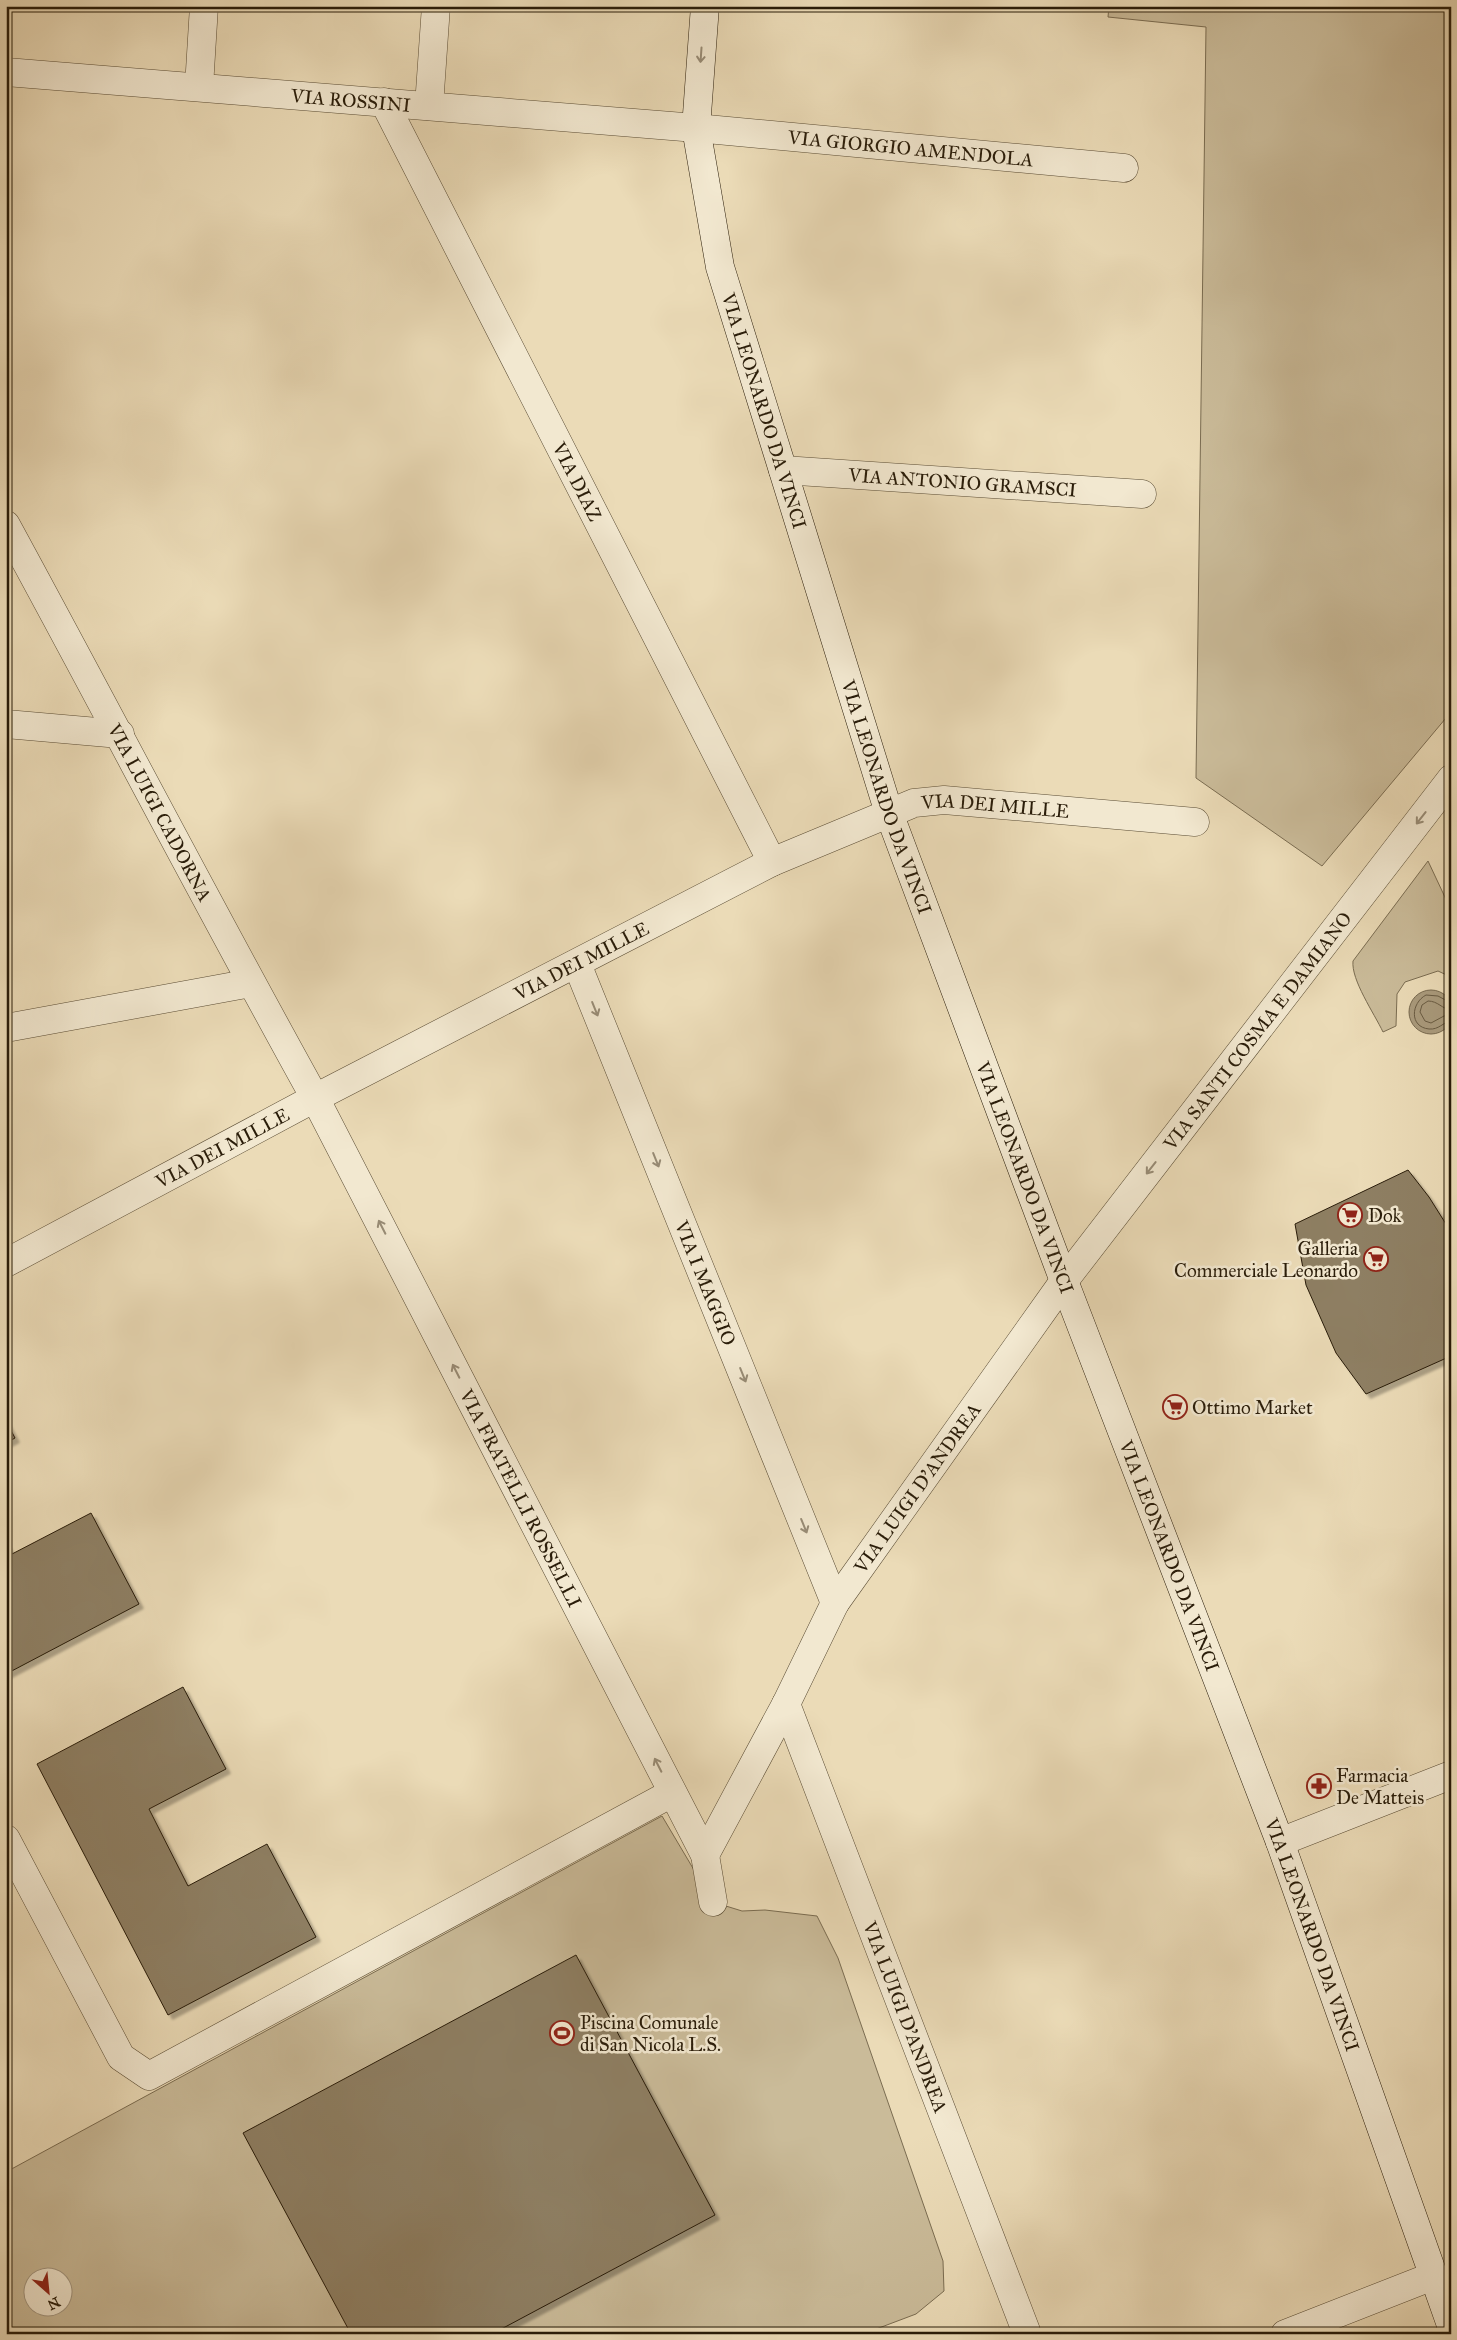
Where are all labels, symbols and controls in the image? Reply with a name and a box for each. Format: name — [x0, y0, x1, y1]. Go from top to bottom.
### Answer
one-way arrow — [696, 47, 706, 63]
street label: VIA ROSSINI — [289, 84, 412, 117]
street label: VIA GIORGIO AMENDOLA — [786, 126, 1035, 172]
street label: VIA LEONARDO DA VINCI — [716, 289, 811, 532]
street label: VIA DIAZ — [547, 437, 607, 525]
street label: VIA ANTONIO GRAMSCI — [847, 463, 1077, 502]
street label: VIA LEONARDO DA VINCI — [836, 676, 937, 917]
street label: VIA LUIGI CADORNA — [102, 719, 217, 905]
street label: VIA DEI MILLE — [919, 789, 1070, 823]
one-way arrow — [1416, 811, 1426, 825]
street label: VIA SANTI COSMA E DAMIANO — [1158, 907, 1356, 1155]
street label: VIA DEI MILLE — [509, 917, 653, 1006]
one-way arrow — [590, 1001, 600, 1016]
street label: VIA LEONARDO DA VINCI — [971, 1057, 1079, 1297]
street label: VIA DEI MILLE — [151, 1103, 294, 1194]
one-way arrow — [651, 1152, 661, 1167]
one-way arrow — [1146, 1161, 1156, 1175]
supermarket icon: Dok — [1337, 1202, 1363, 1228]
place label: Dok — [1368, 1204, 1402, 1227]
street label: VIA I MAGGIO — [669, 1216, 741, 1349]
one-way arrow — [377, 1220, 386, 1235]
place label: Galleria Commerciale Leonardo — [1174, 1237, 1359, 1282]
supermarket icon: Galleria Commerciale Leonardo — [1363, 1246, 1389, 1272]
one-way arrow — [451, 1364, 461, 1379]
one-way arrow — [738, 1367, 748, 1382]
street label: VIA FRATELLI ROSSELLI — [454, 1384, 586, 1611]
supermarket icon: Ottimo Market — [1162, 1394, 1188, 1420]
place label: Ottimo Market — [1192, 1396, 1313, 1419]
street label: VIA LUIGI D'ANDREA — [848, 1398, 986, 1578]
street label: VIA LEONARDO DA VINCI — [1114, 1436, 1224, 1675]
one-way arrow — [799, 1518, 809, 1533]
one-way arrow — [653, 1758, 662, 1773]
place label: Farmacia De Matteis — [1336, 1764, 1424, 1809]
pharmacy icon: Farmacia De Matteis — [1306, 1773, 1332, 1799]
street label: VIA LEONARDO DA VINCI — [1260, 1814, 1364, 2055]
street label: VIA LUIGI D'ANDREA — [858, 1917, 952, 2116]
place label: Piscina Comunale di San Nicola L.S. — [580, 2011, 721, 2056]
sports icon: Piscina Comunale di San Nicola L.S. — [549, 2020, 575, 2046]
north arrow — [22, 2268, 72, 2318]
text: N — [44, 2293, 63, 2313]

